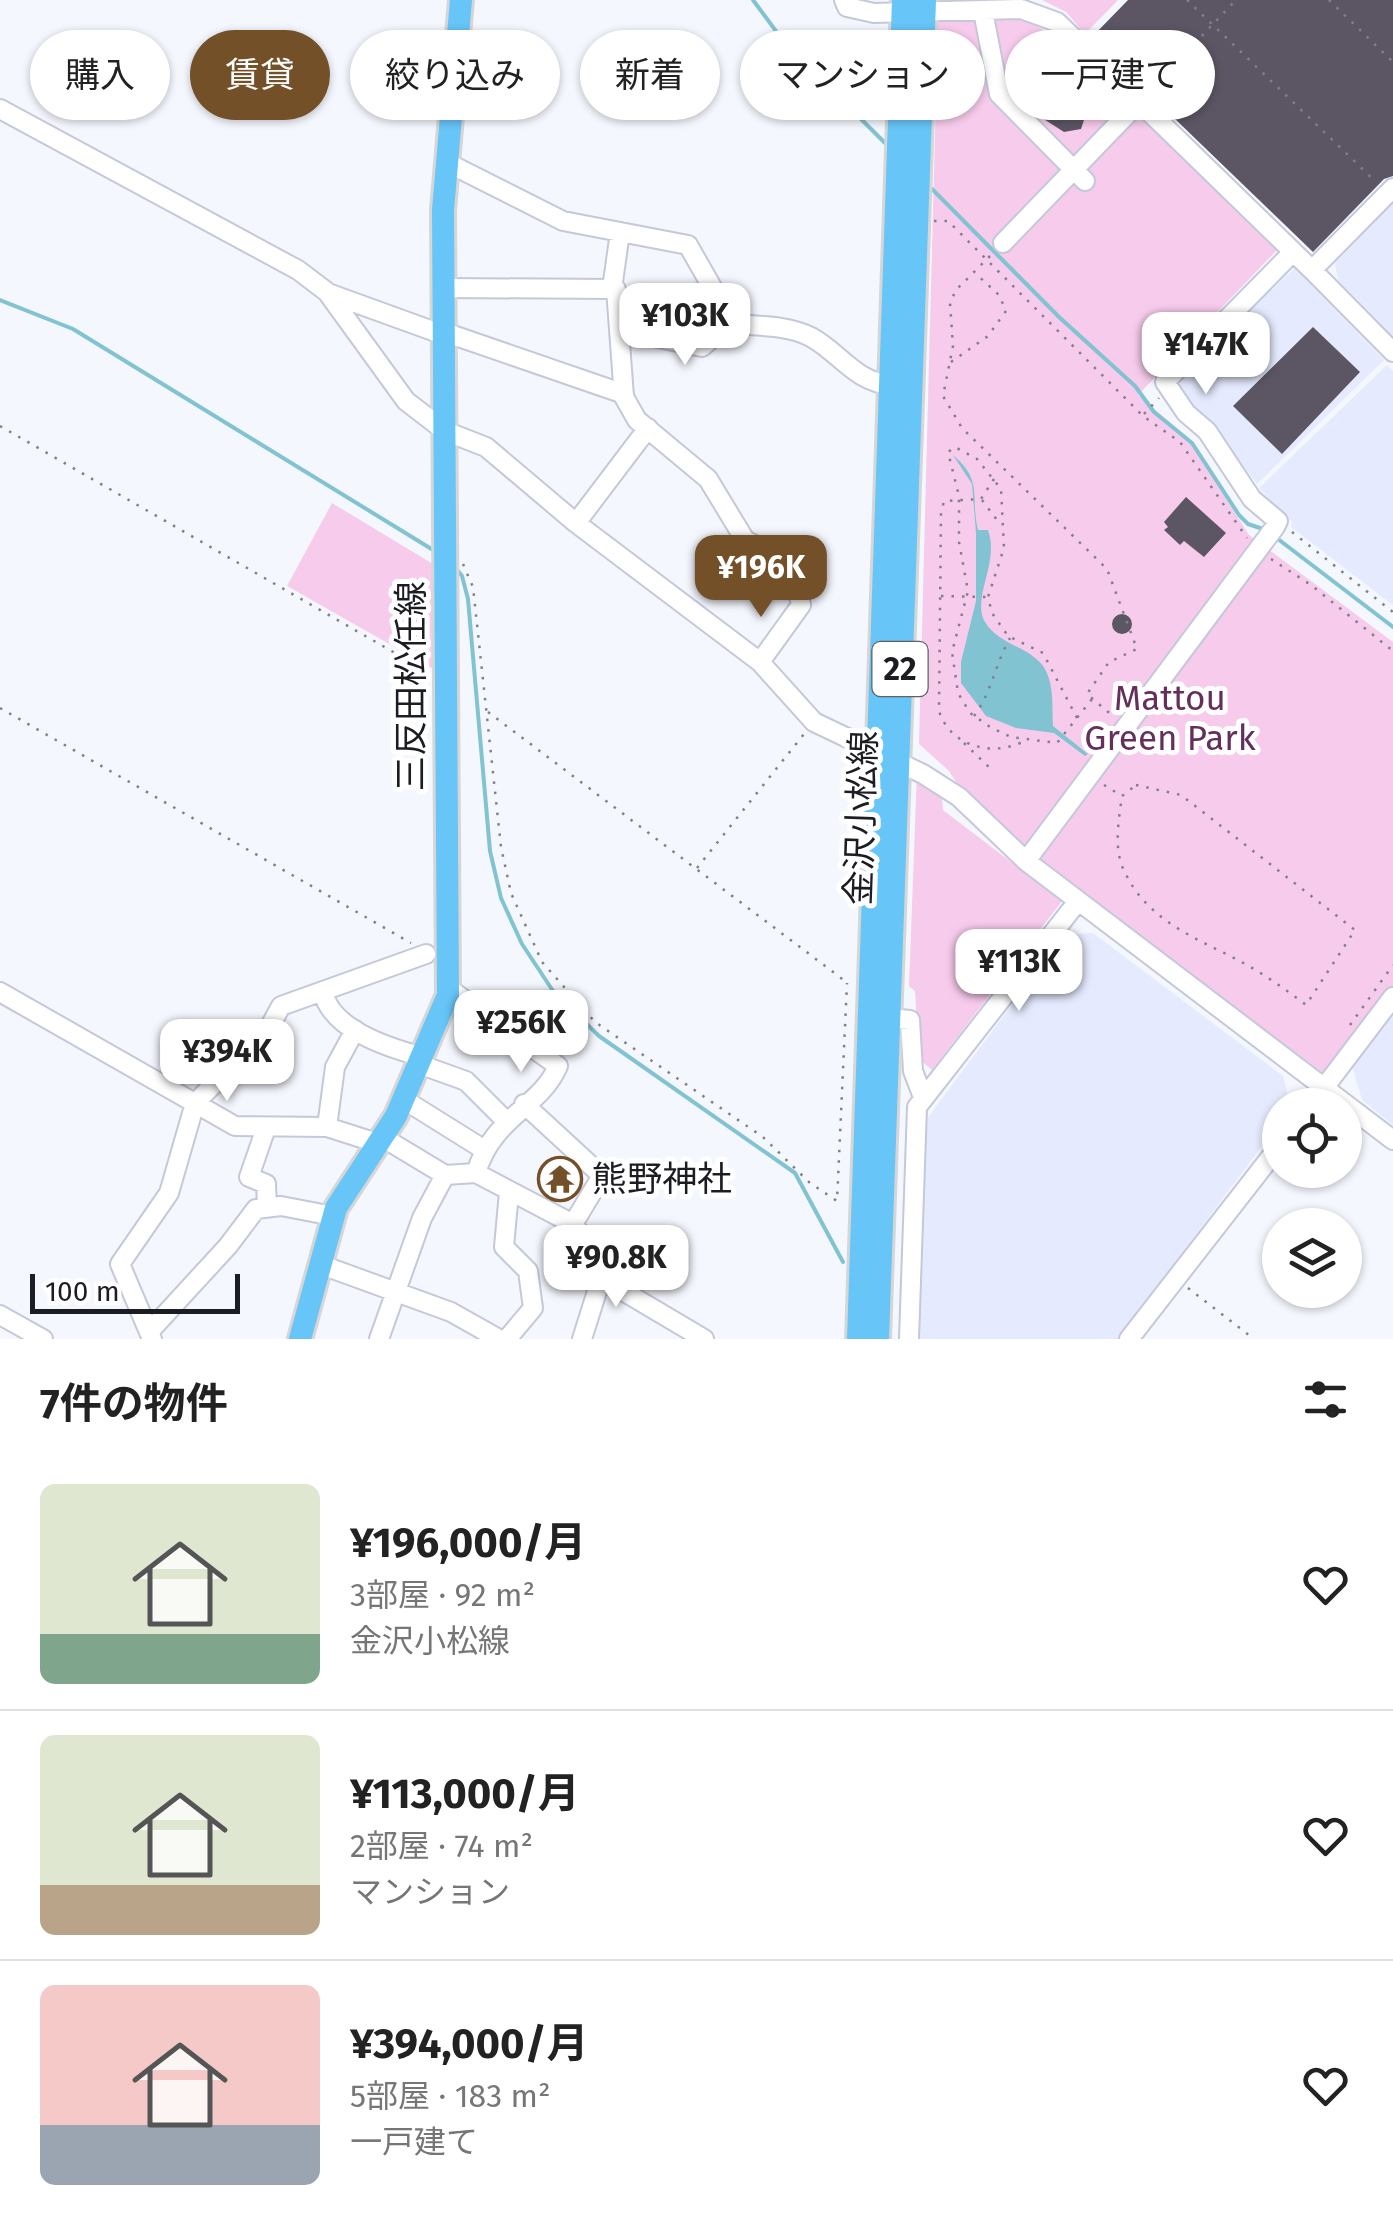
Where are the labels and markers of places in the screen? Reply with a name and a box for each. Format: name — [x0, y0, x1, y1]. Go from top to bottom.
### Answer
pin: ¥103K — [615, 283, 755, 368]
pin: ¥147K — [1136, 312, 1276, 397]
pin: ¥196K — [691, 535, 831, 620]
pin: ¥113K — [949, 929, 1089, 1014]
pin: ¥256K — [451, 990, 591, 1075]
pin: ¥394K — [157, 1019, 297, 1104]
temple icon: 熊野神社 — [537, 1156, 583, 1202]
place label: 熊野神社 — [592, 1158, 732, 1200]
pin: ¥90.8K — [535, 1225, 697, 1310]

